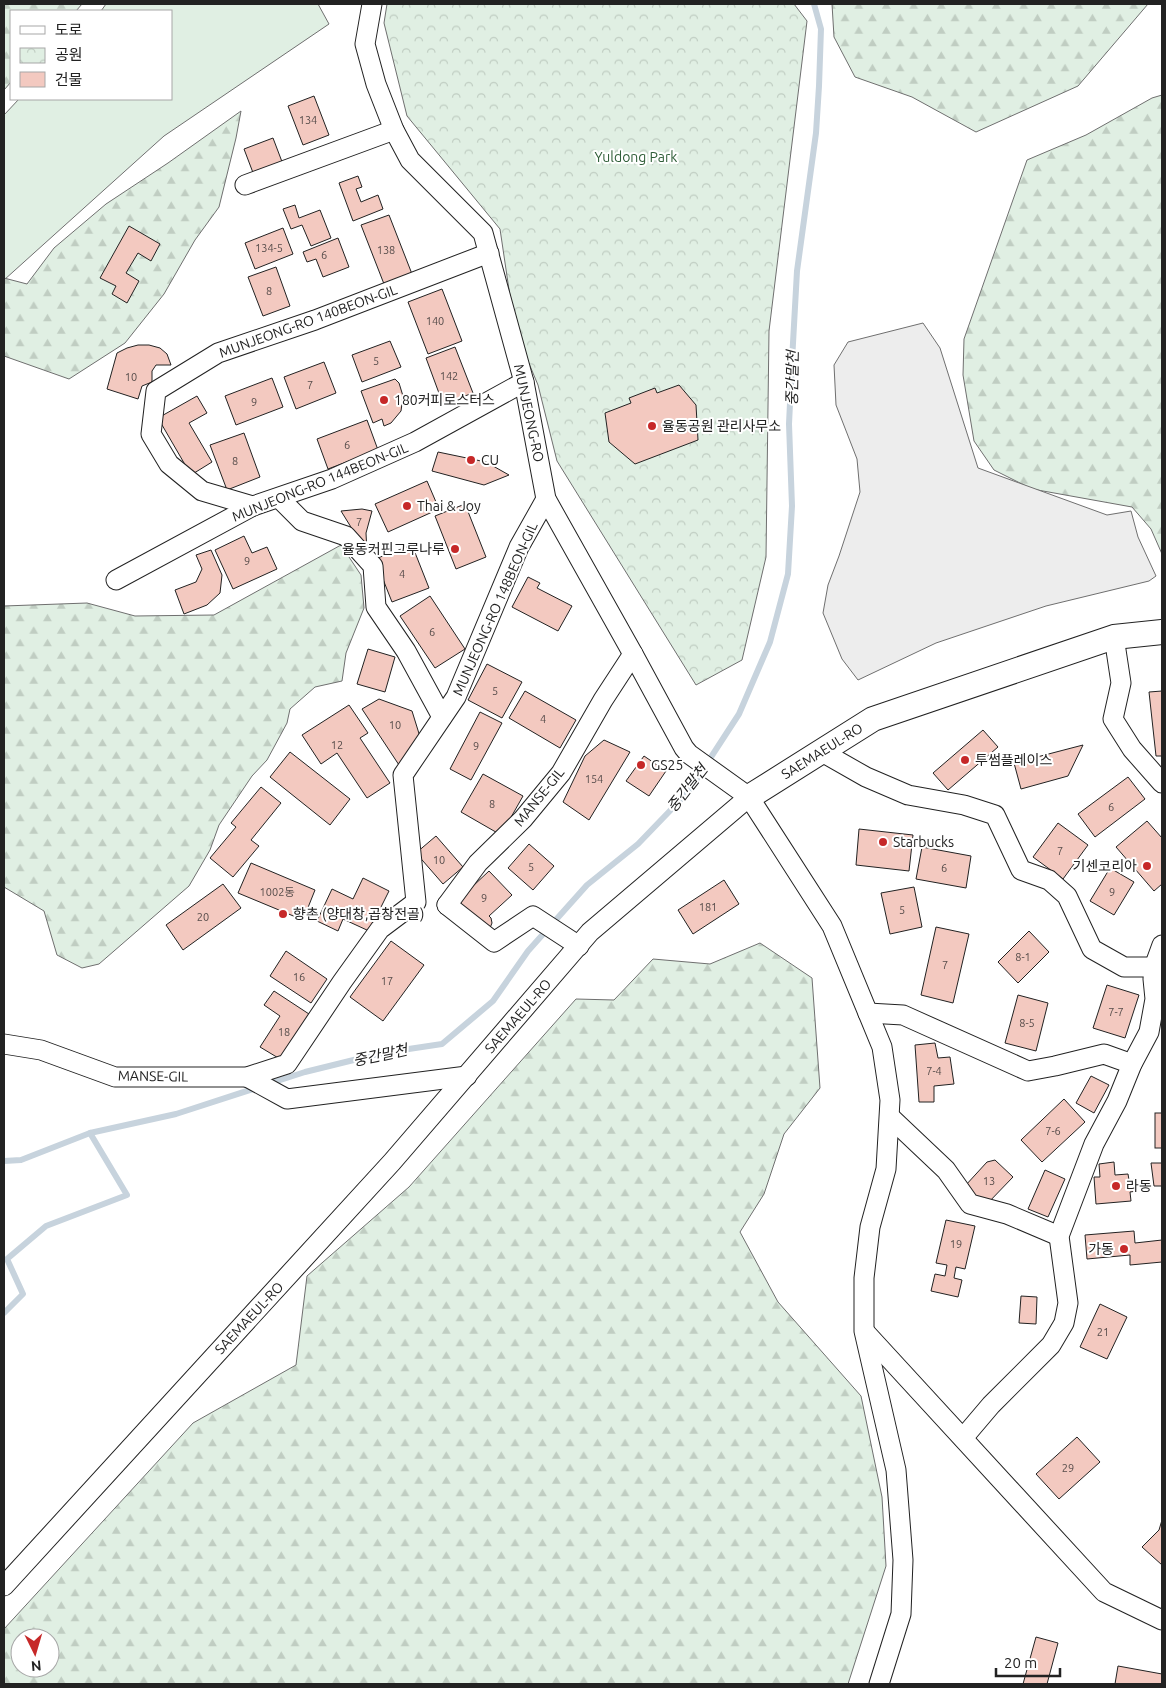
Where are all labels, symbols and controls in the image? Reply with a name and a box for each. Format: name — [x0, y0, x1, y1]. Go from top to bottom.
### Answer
legend — [10, 10, 172, 100]
text: 도로 — [55, 21, 83, 38]
text: 공원 — [55, 46, 83, 63]
text: 건물 — [55, 71, 83, 88]
house number: 134 — [299, 114, 317, 126]
park label: Yuldong Park — [595, 149, 677, 165]
house number: 134-5 — [255, 242, 283, 254]
house number: 138 — [377, 244, 395, 256]
house number: 6 — [321, 249, 327, 261]
street label: MUNJEONG-RO 140BEON-GIL — [217, 281, 399, 361]
house number: 8 — [266, 285, 272, 297]
house number: 140 — [426, 315, 444, 327]
water label: 중간말천 — [783, 348, 801, 406]
house number: 5 — [373, 355, 379, 367]
street label: MUNJEONG-RO — [511, 362, 547, 464]
house number: 142 — [440, 370, 458, 382]
house number: 10 — [125, 371, 137, 383]
house number: 7 — [307, 379, 313, 391]
place label: 180커피로스터스 — [394, 392, 495, 408]
marker: 180커피로스터스 — [378, 394, 390, 406]
house number: 9 — [251, 396, 257, 408]
place label: 율동공원 관리사무소 — [662, 418, 781, 434]
marker: 율동공원 관리사무소 — [646, 420, 658, 432]
street label: MUNJEONG-RO 144BEON-GIL — [230, 439, 410, 525]
house number: 6 — [344, 439, 350, 451]
place label: CU — [481, 452, 499, 468]
marker: CU — [465, 454, 477, 466]
house number: 8 — [232, 455, 238, 467]
place label: Thai & Joy — [417, 498, 481, 514]
marker: Thai & Joy — [401, 500, 413, 512]
house number: 7 — [356, 516, 362, 528]
street label: MUNJEONG-RO 148BEON-GIL — [449, 520, 541, 698]
place label: 율동커핀그루나루 — [342, 541, 445, 557]
marker: 율동커핀그루나루 — [449, 543, 461, 555]
house number: 9 — [244, 555, 250, 567]
house number: 4 — [399, 568, 405, 580]
house number: 6 — [429, 626, 435, 638]
house number: 5 — [492, 685, 498, 697]
house number: 4 — [540, 713, 546, 725]
house number: 10 — [389, 719, 401, 731]
street label: SAEMAEUL-RO — [778, 720, 866, 782]
house number: 12 — [331, 739, 343, 751]
house number: 9 — [473, 740, 479, 752]
place label: 투썸플레이스 — [975, 752, 1052, 768]
marker: 투썸플레이스 — [959, 754, 971, 766]
place label: GS25 — [651, 757, 683, 773]
marker: GS25 — [635, 759, 647, 771]
water label: 중간말천 — [663, 759, 712, 815]
street label: MANSE-GIL — [511, 765, 567, 829]
house number: 154 — [585, 773, 603, 785]
house number: 8 — [489, 798, 495, 810]
house number: 6 — [1108, 801, 1114, 813]
place label: Starbucks — [893, 834, 954, 850]
marker: Starbucks — [877, 836, 889, 848]
house number: 7 — [1057, 845, 1063, 857]
house number: 10 — [433, 854, 445, 866]
place label: 기센코리아 — [1073, 858, 1137, 874]
marker: 기센코리아 — [1141, 860, 1153, 872]
house number: 5 — [528, 861, 534, 873]
house number: 6 — [941, 862, 947, 874]
house number: 1002동 — [260, 886, 294, 898]
house number: 9 — [1109, 886, 1115, 898]
house number: 9 — [481, 892, 487, 904]
house number: 181 — [699, 901, 717, 913]
house number: 5 — [899, 904, 905, 916]
place label: 향촌 (양대창,곱창전골) — [293, 906, 424, 922]
marker: 향촌 (양대창,곱창전골) — [277, 908, 289, 920]
house number: 20 — [197, 911, 209, 923]
house number: 8-1 — [1015, 951, 1031, 963]
house number: 7 — [942, 959, 948, 971]
house number: 16 — [293, 971, 305, 983]
house number: 17 — [381, 975, 393, 987]
street label: SAEMAEUL-RO — [482, 976, 555, 1056]
house number: 7-7 — [1108, 1006, 1124, 1018]
house number: 8-5 — [1019, 1017, 1035, 1029]
house number: 18 — [278, 1026, 290, 1038]
water label: 중간말천 — [351, 1040, 411, 1069]
house number: 7-4 — [926, 1065, 942, 1077]
street label: MANSE-GIL — [118, 1067, 188, 1085]
house number: 7-6 — [1045, 1125, 1061, 1137]
house number: 13 — [983, 1175, 995, 1187]
place label: 라동 — [1126, 1178, 1152, 1194]
marker: 라동 — [1110, 1180, 1122, 1192]
house number: 19 — [950, 1238, 962, 1250]
place label: 가동 — [1088, 1241, 1114, 1257]
marker: 가동 — [1118, 1243, 1130, 1255]
street label: SAEMAEUL-RO — [211, 1279, 287, 1357]
house number: 21 — [1097, 1326, 1109, 1338]
house number: 29 — [1062, 1462, 1074, 1474]
north arrow — [10, 1628, 60, 1678]
scale bar — [996, 1646, 1060, 1678]
text: 20 m — [1004, 1654, 1037, 1671]
text: N — [30, 1658, 42, 1674]

